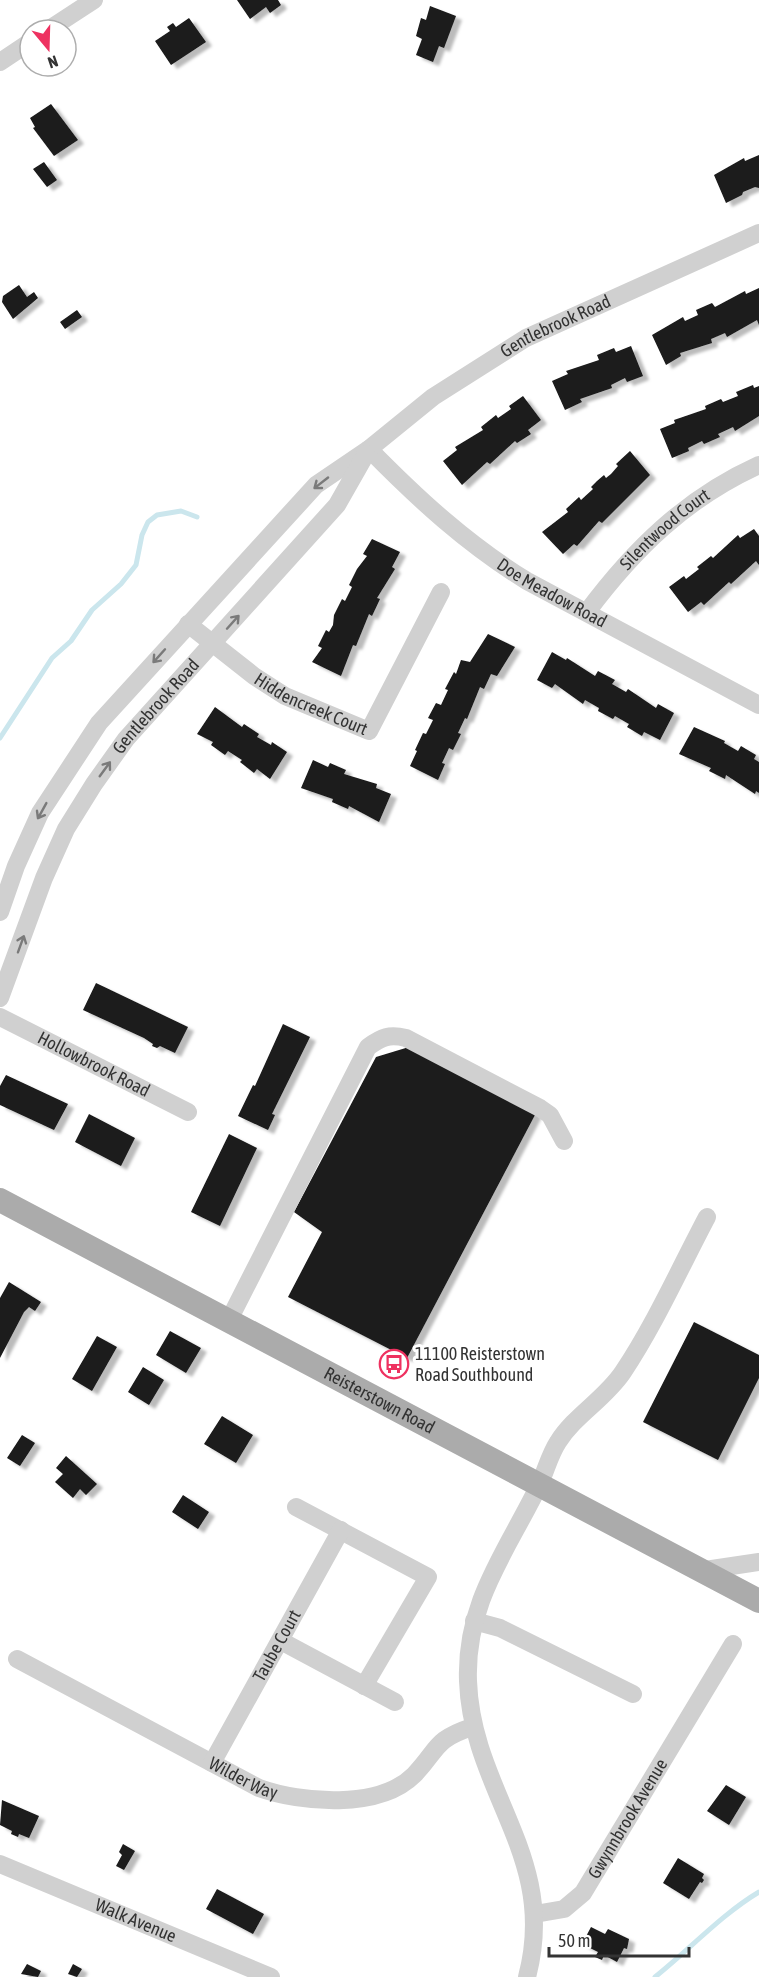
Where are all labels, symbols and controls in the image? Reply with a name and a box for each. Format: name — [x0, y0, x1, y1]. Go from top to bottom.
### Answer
north arrow — [18, 18, 78, 78]
text: N — [45, 52, 60, 72]
street label: Gentlebrook Road — [496, 290, 614, 362]
one-way arrow — [313, 476, 329, 489]
street label: Silentwood Court — [615, 484, 713, 574]
street label: Doe Meadow Road — [493, 554, 610, 632]
one-way arrow — [226, 615, 240, 630]
one-way arrow — [152, 648, 166, 663]
street label: Gentlebrook Road — [108, 654, 203, 758]
street label: Hiddencreek Court — [251, 668, 371, 739]
one-way arrow — [98, 761, 111, 777]
one-way arrow — [36, 802, 48, 819]
one-way arrow — [17, 935, 28, 954]
street label: Hollowbrook Road — [34, 1027, 154, 1101]
place label: 11100 Reisterstown Road Southbound — [415, 1343, 545, 1385]
bus stop icon: 11100 Reisterstown Road Southbound — [378, 1348, 410, 1380]
street label: Reisterstown Road — [321, 1362, 438, 1438]
street label: Taube Court — [248, 1606, 305, 1685]
street label: Wilder Way — [205, 1752, 280, 1803]
street label: Gwynnbrook Avenue — [583, 1755, 671, 1882]
street label: Walk Avenue — [92, 1894, 180, 1946]
scale bar — [549, 1920, 688, 1958]
text: 50 m — [558, 1930, 590, 1951]

